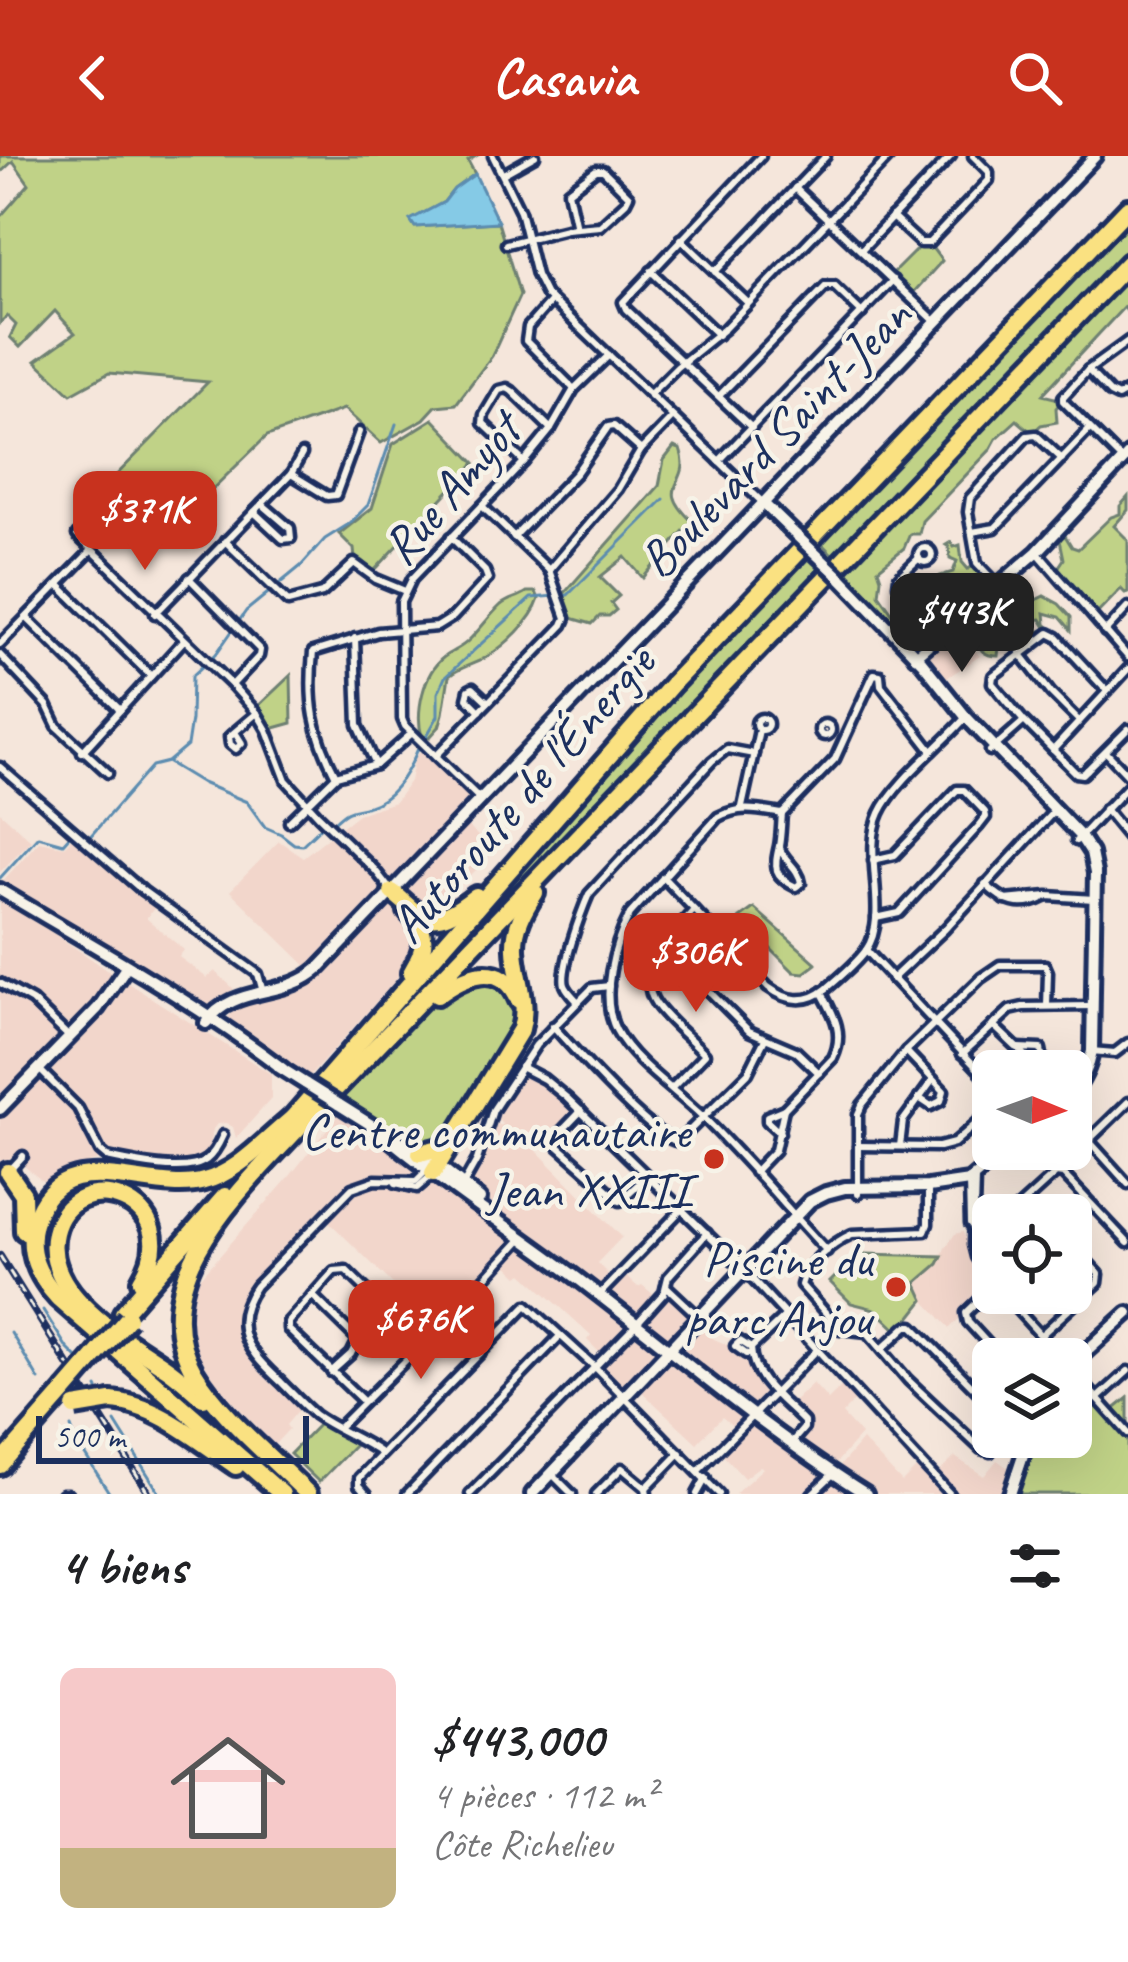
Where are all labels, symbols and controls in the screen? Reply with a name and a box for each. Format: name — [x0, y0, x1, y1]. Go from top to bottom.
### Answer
text: Casavia — [492, 44, 636, 112]
icon: back — [60, 45, 126, 111]
icon: search — [1002, 45, 1068, 111]
street label: Boulevard Saint-Jean — [625, 283, 926, 591]
street label: Rue Amyot — [368, 395, 538, 578]
pin: $371K — [61, 471, 229, 573]
text: $371K — [100, 485, 190, 534]
pin: $443K — [878, 573, 1046, 675]
text: $443K — [917, 587, 1007, 636]
street label: Autoroute de l'Énergie — [375, 629, 671, 956]
pin: $306K — [612, 913, 780, 1015]
text: $306K — [651, 927, 741, 976]
north arrow — [972, 1050, 1092, 1170]
map controls — [972, 1050, 1092, 1458]
place label: Centre communautaire Jean XXIII — [302, 1099, 700, 1222]
marker: Centre communautaire Jean XXIII — [701, 1146, 727, 1172]
button: locate — [972, 1194, 1092, 1314]
place label: Piscine du parc Anjou — [685, 1227, 875, 1350]
marker: Piscine du parc Anjou — [883, 1274, 909, 1300]
pin: $676K — [337, 1280, 505, 1382]
text: $676K — [375, 1294, 467, 1343]
button: layers — [972, 1338, 1092, 1458]
scale bar — [36, 1410, 309, 1463]
text: 500 m — [54, 1416, 125, 1458]
icon: filters — [1002, 1533, 1068, 1599]
text: 4 biens — [60, 1534, 186, 1598]
text: $443,000 — [432, 1707, 603, 1771]
icon: home — [156, 1716, 300, 1860]
text: 4 pièces · 112 m² — [432, 1771, 656, 1820]
text: Côte Richelieu — [432, 1820, 613, 1869]

